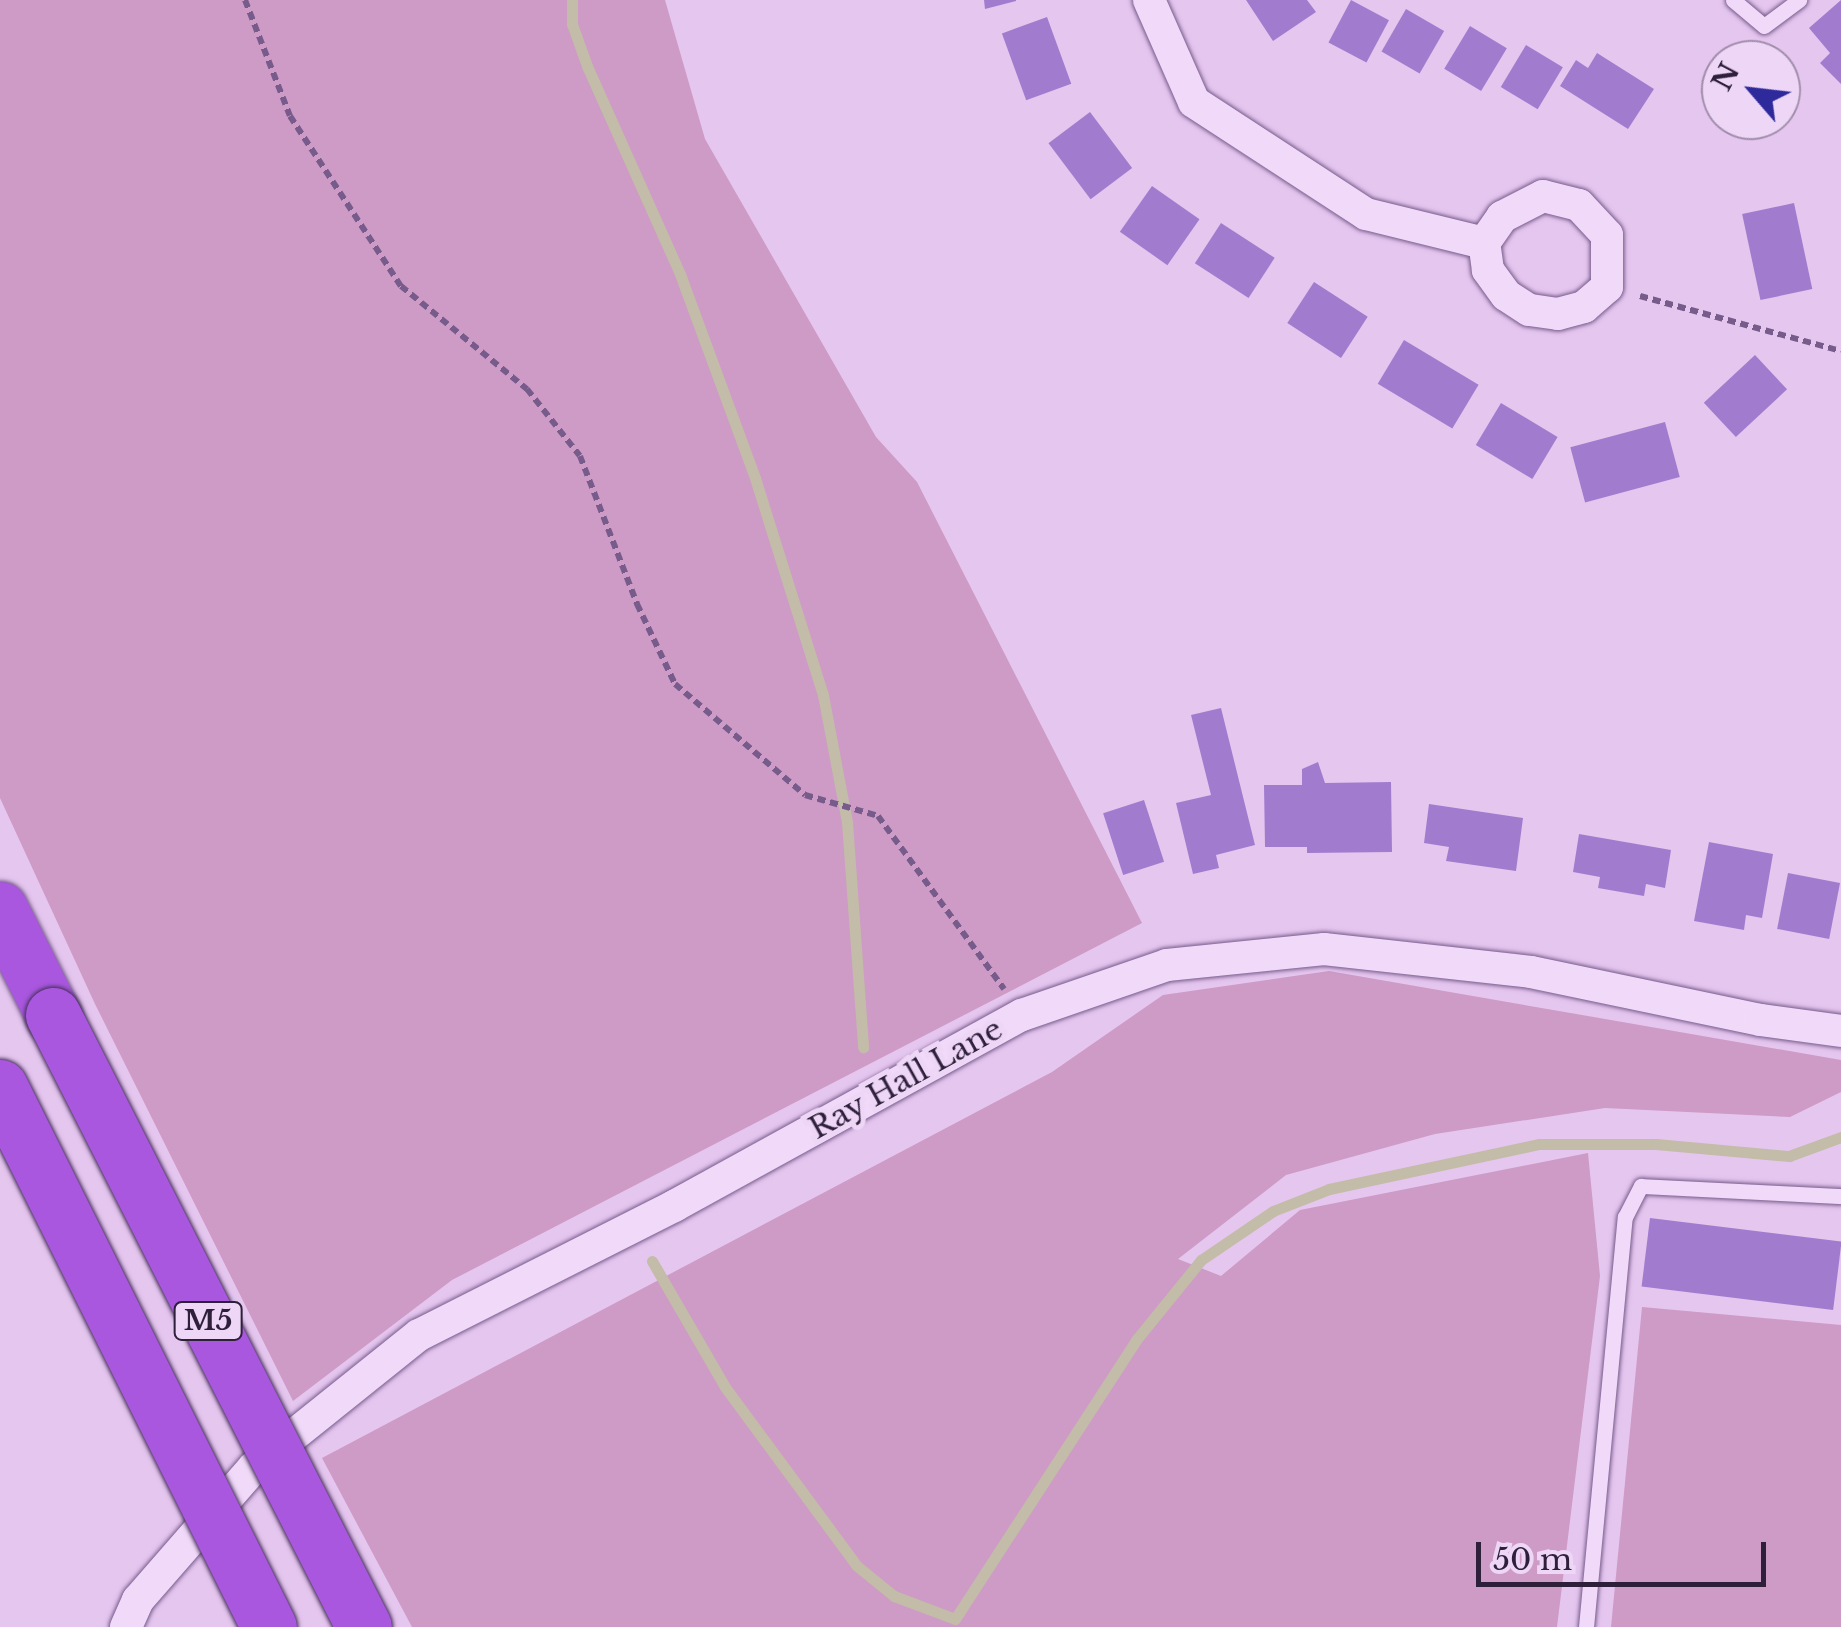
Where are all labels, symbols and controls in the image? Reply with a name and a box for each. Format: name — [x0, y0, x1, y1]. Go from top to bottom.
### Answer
north arrow — [1701, 40, 1801, 140]
text: N — [1704, 57, 1747, 96]
street label: Ray Hall Lane — [803, 1011, 1009, 1147]
road number: M5 — [173, 1298, 243, 1344]
scale bar — [1481, 1522, 1771, 1584]
text: 50 m — [1493, 1541, 1572, 1578]

